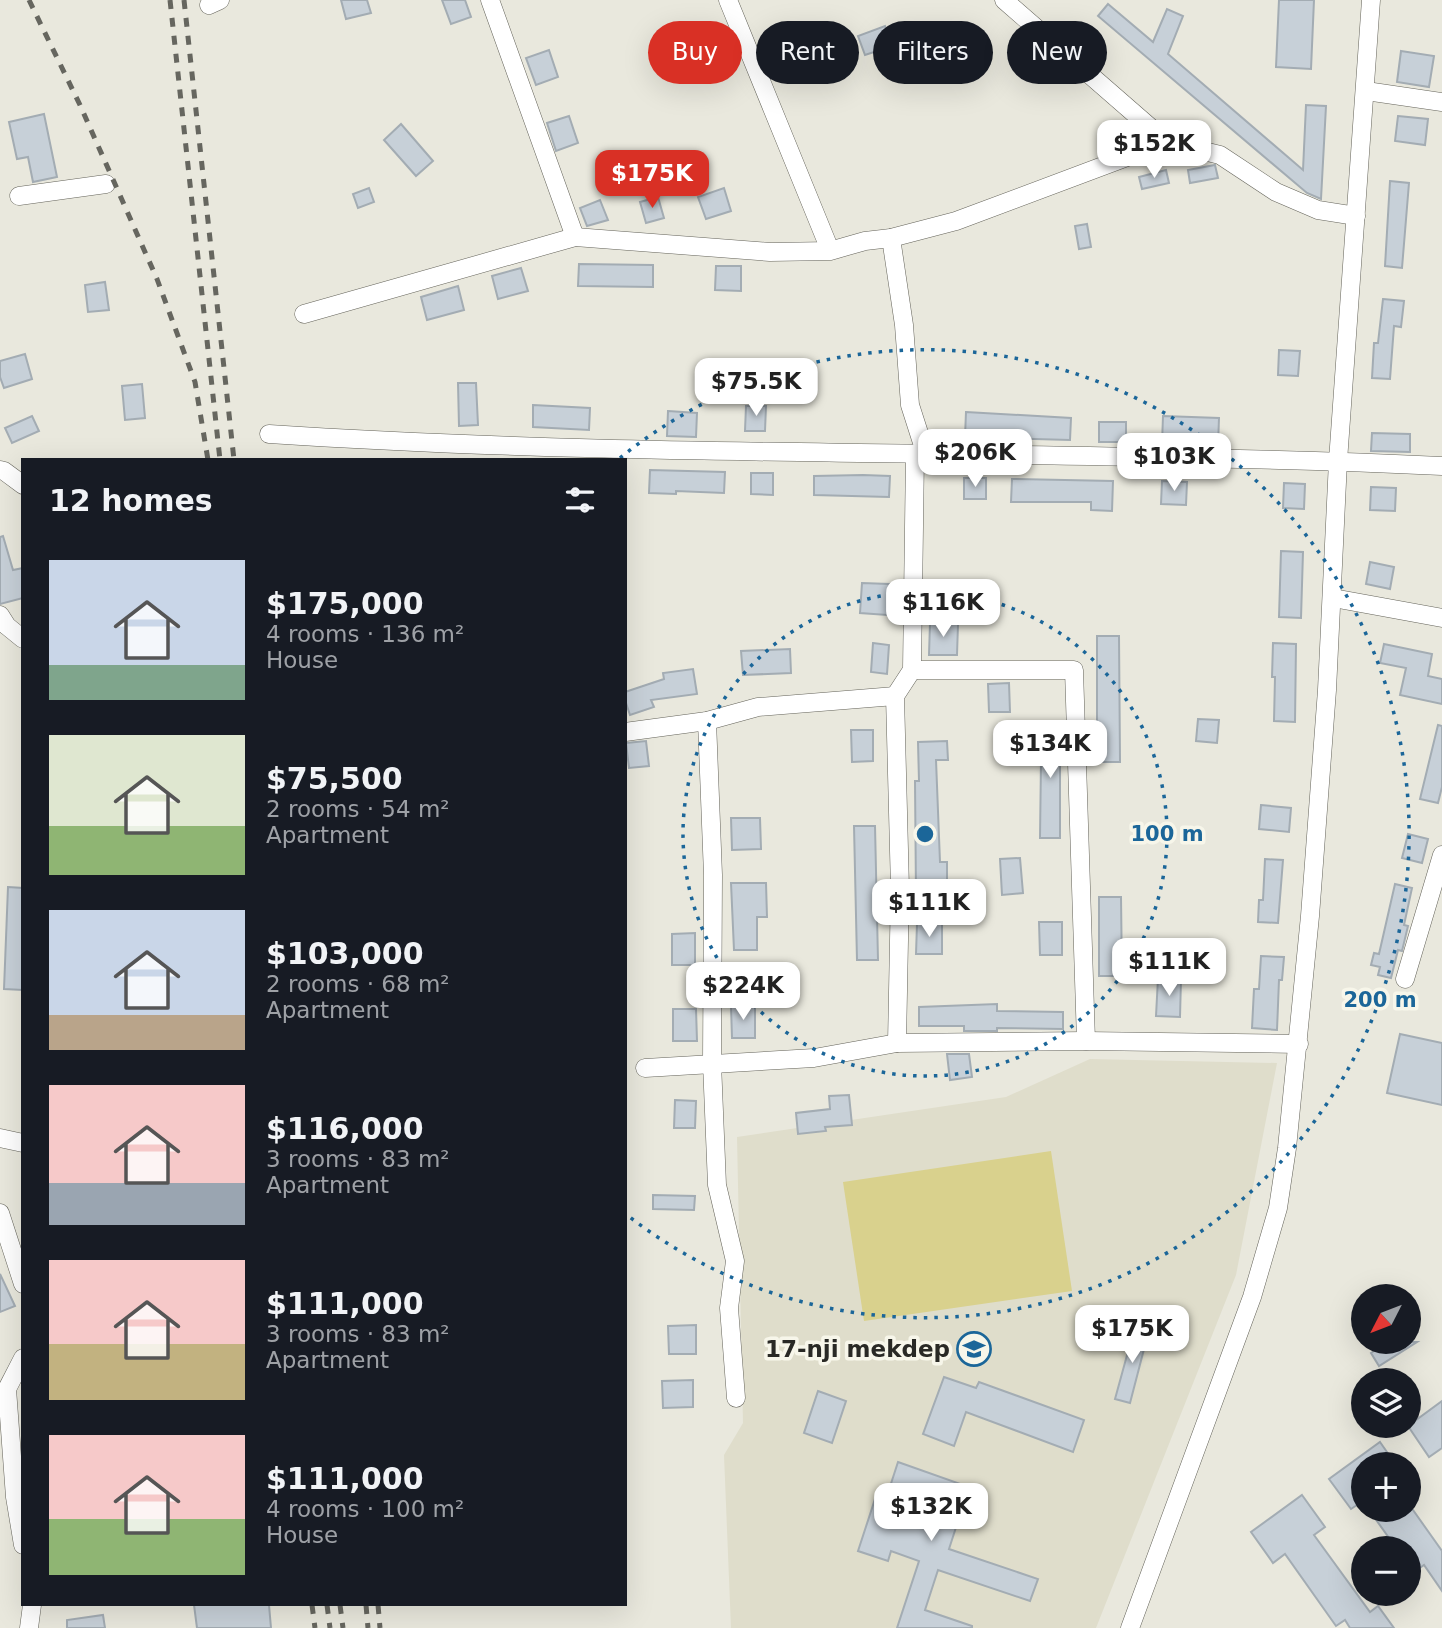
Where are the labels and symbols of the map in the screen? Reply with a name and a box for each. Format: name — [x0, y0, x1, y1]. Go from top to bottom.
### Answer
pin: $152K — [1105, 120, 1203, 180]
pin: $175K — [603, 150, 701, 210]
pin: $75.5K — [699, 358, 813, 418]
pin: $206K — [926, 430, 1024, 489]
pin: $103K — [1125, 434, 1223, 493]
pin: $116K — [894, 580, 992, 639]
pin: $134K — [1001, 720, 1099, 780]
centre of rings — [913, 822, 937, 846]
text: 100 m — [1130, 822, 1204, 846]
pin: $111K — [880, 880, 978, 939]
pin: $111K — [1120, 939, 1218, 998]
pin: $224K — [694, 962, 792, 1022]
text: 200 m — [1343, 988, 1417, 1012]
north arrow — [1351, 1284, 1421, 1354]
pin: $175K — [1083, 1306, 1181, 1365]
school or university icon: 17-nji mekdep — [955, 1330, 993, 1368]
place label: 17-nji mekdep — [765, 1336, 950, 1362]
pin: $132K — [882, 1484, 980, 1543]

